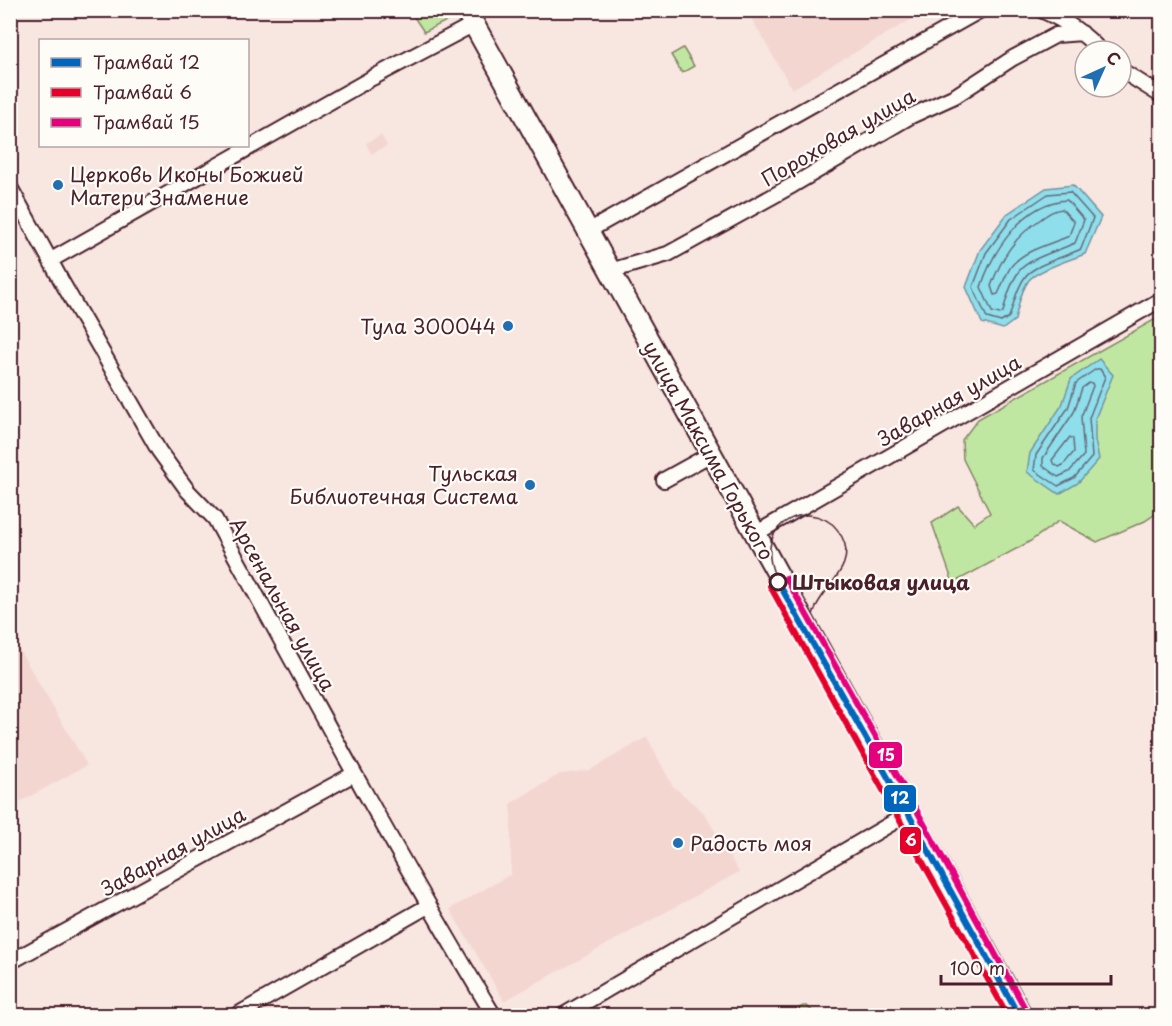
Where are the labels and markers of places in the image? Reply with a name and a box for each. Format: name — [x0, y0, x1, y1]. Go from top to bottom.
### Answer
place label: Церковь Иконы Божией Матери Знамение — [70, 159, 304, 212]
marker: Церковь Иконы Божией Матери Знамение — [51, 178, 65, 192]
place label: Тула 300044 — [360, 311, 496, 341]
marker: Тула 300044 — [501, 319, 515, 333]
place label: Тульская Библиотечная Система — [289, 458, 519, 511]
marker: Тульская Библиотечная Система — [523, 478, 537, 492]
place label: Штыковая улица — [792, 567, 970, 597]
marker: Штыковая улица — [769, 573, 787, 591]
place label: Радость моя — [690, 828, 812, 858]
marker: Радость моя — [671, 836, 685, 850]

